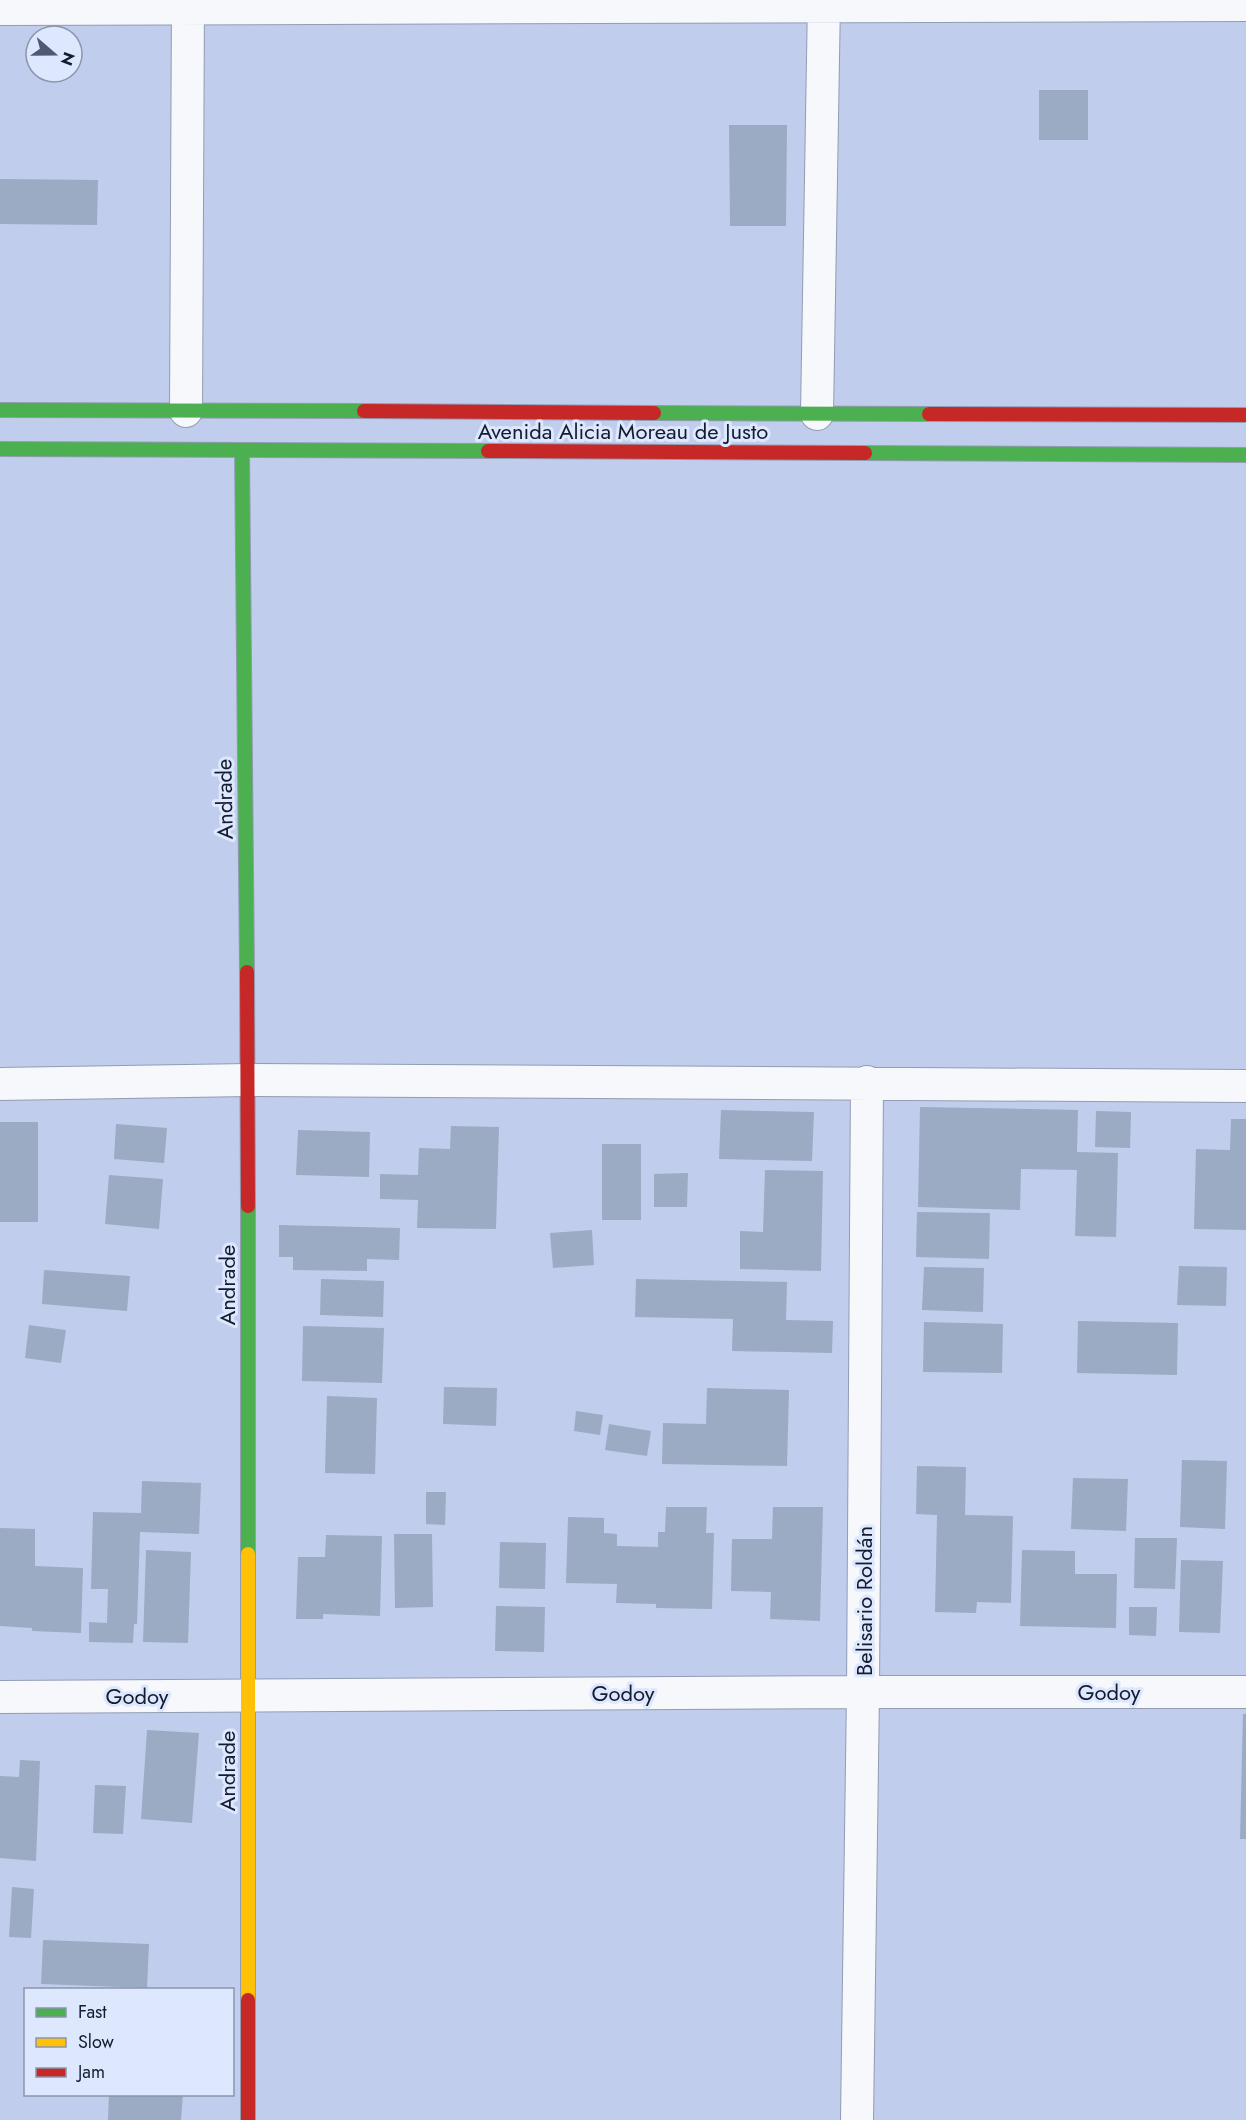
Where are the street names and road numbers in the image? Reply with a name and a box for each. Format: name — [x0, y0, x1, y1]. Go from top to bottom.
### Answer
street label: Avenida Alicia Moreau de Justo — [478, 415, 768, 447]
street label: Andrade — [207, 758, 241, 840]
street label: Andrade — [211, 1245, 243, 1325]
street label: Belisario Roldán — [848, 1526, 880, 1676]
street label: Godoy — [1078, 1676, 1141, 1708]
street label: Godoy — [592, 1677, 655, 1709]
street label: Godoy — [106, 1680, 169, 1712]
street label: Andrade — [211, 1731, 243, 1811]

